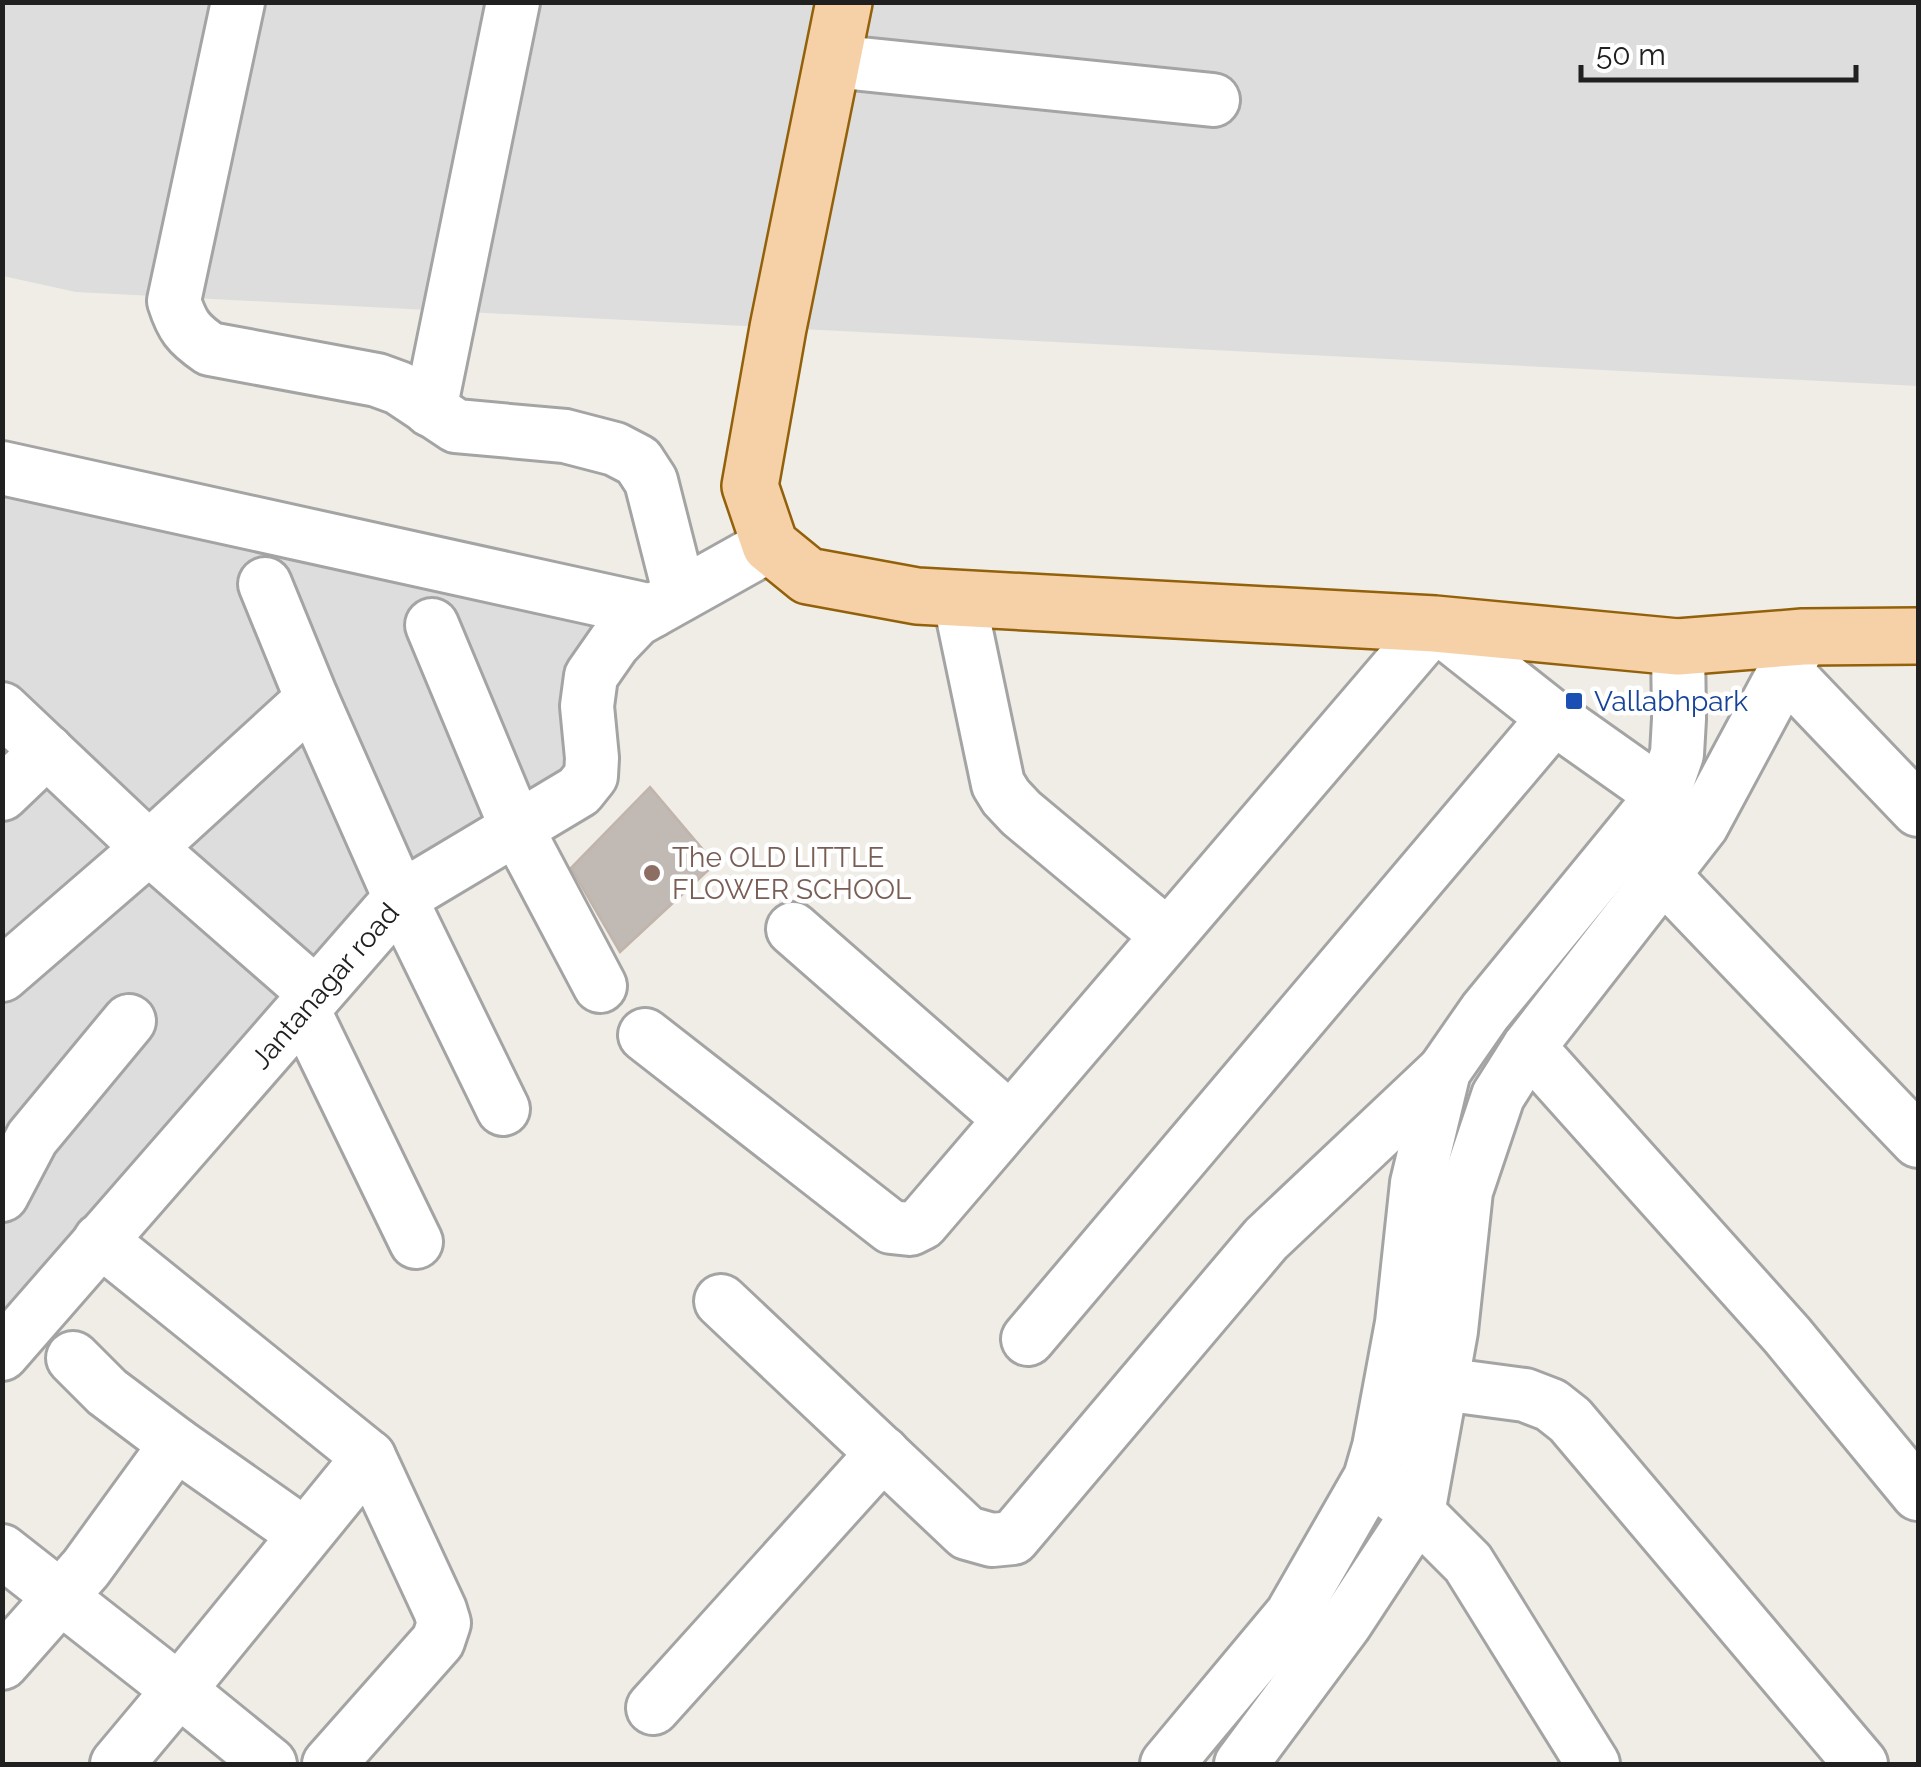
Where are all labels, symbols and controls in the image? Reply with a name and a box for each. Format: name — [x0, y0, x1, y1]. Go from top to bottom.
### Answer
scale bar — [1581, 20, 1856, 82]
text: 50 m — [1596, 37, 1666, 72]
place label: Vallabhpark — [1594, 685, 1748, 718]
marker: Vallabhpark — [1563, 690, 1585, 712]
place label: The OLD LITTLE FLOWER SCHOOL — [672, 841, 911, 906]
marker: The OLD LITTLE FLOWER SCHOOL — [641, 862, 663, 884]
street label: Jantanagar road — [244, 896, 406, 1076]

